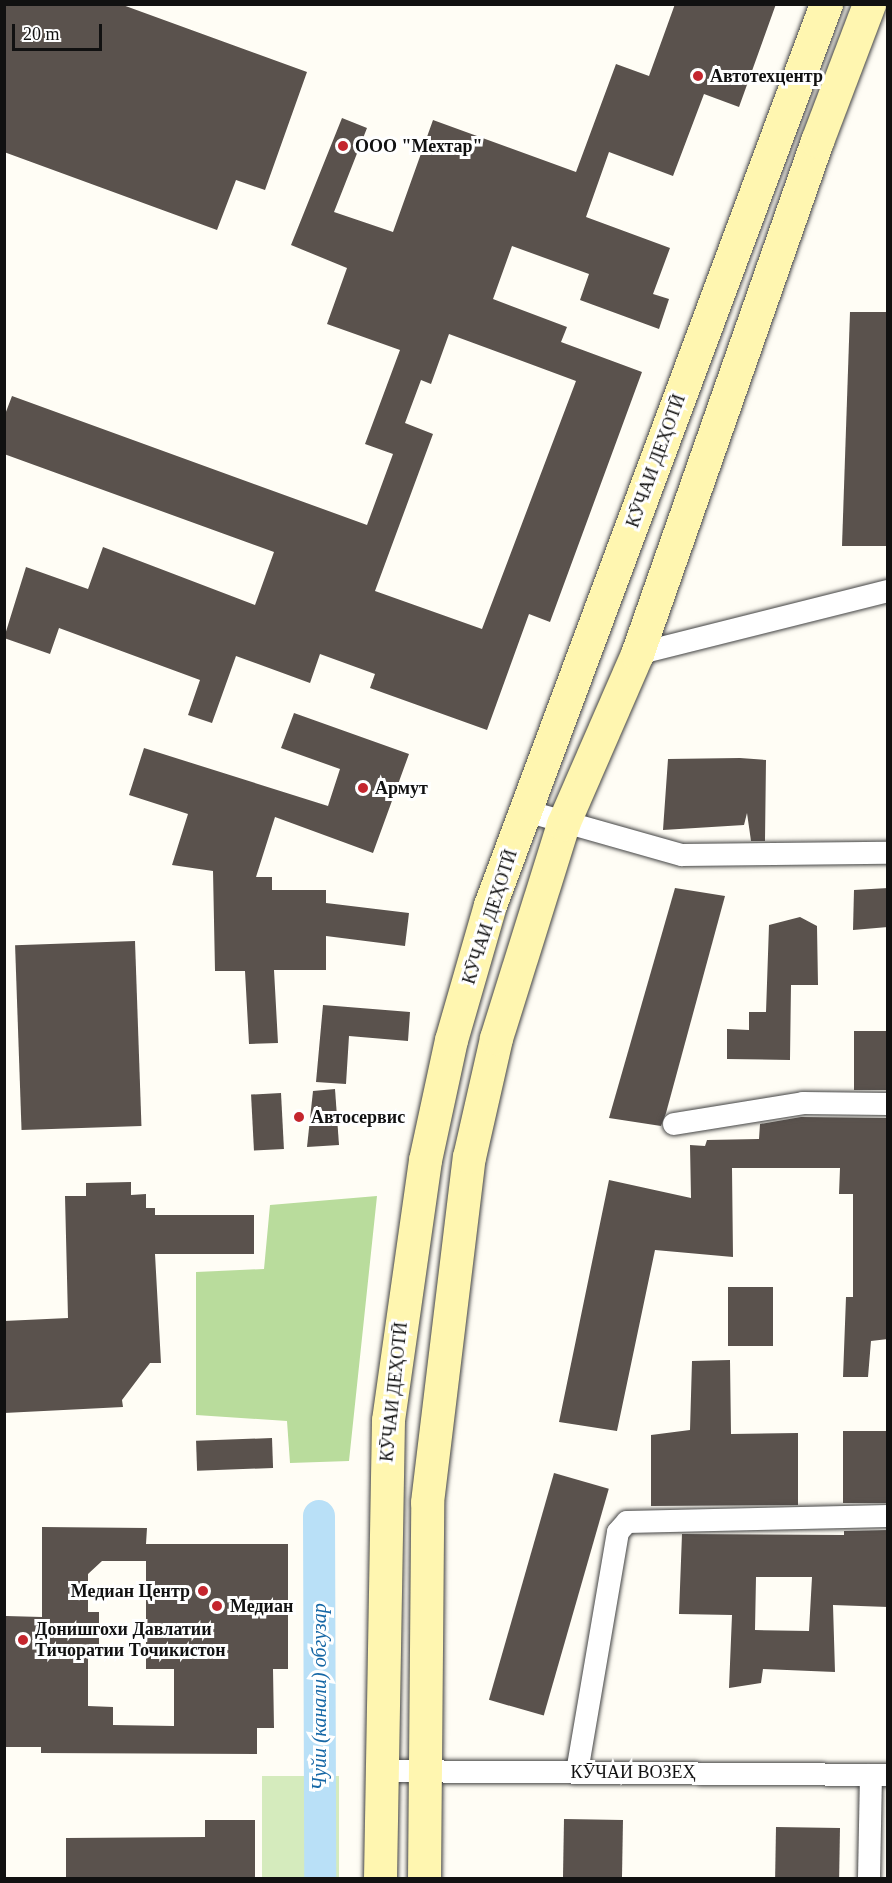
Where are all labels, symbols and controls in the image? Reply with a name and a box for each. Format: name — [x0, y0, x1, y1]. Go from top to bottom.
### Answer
scale bar — [15, 12, 105, 50]
text: 20 m — [23, 24, 60, 44]
place label: Автотехцентр — [710, 65, 823, 87]
marker: Автотехцентр — [691, 69, 705, 83]
place label: ООО "Мехтар" — [355, 135, 482, 157]
marker: ООО "Мехтар" — [336, 139, 350, 153]
street label: КӮЧАИ ДЕҲОТӢ — [622, 391, 690, 531]
place label: Армут — [375, 777, 428, 799]
marker: Армут — [356, 781, 370, 795]
street label: КӮЧАИ ДЕҲОТӢ — [458, 847, 522, 987]
place label: Автосервис — [311, 1106, 405, 1128]
marker: Автосервис — [292, 1110, 306, 1124]
street label: КӮЧАИ ДЕҲОТӢ — [376, 1321, 412, 1463]
place label: Медиан Центр — [71, 1580, 190, 1602]
marker: Медиан Центр — [194, 1582, 212, 1600]
place label: Медиан — [230, 1595, 293, 1617]
marker: Медиан — [208, 1597, 226, 1615]
water label: Чуйи (канали) обгузар — [307, 1603, 331, 1791]
place label: Донишгохи Давлатии Тичоратии Точикистон — [35, 1619, 226, 1662]
marker: Донишгохи Давлатии Тичоратии Точикистон — [16, 1633, 30, 1647]
street label: КӮЧАИ ВОЗЕҲ — [571, 1761, 695, 1783]

